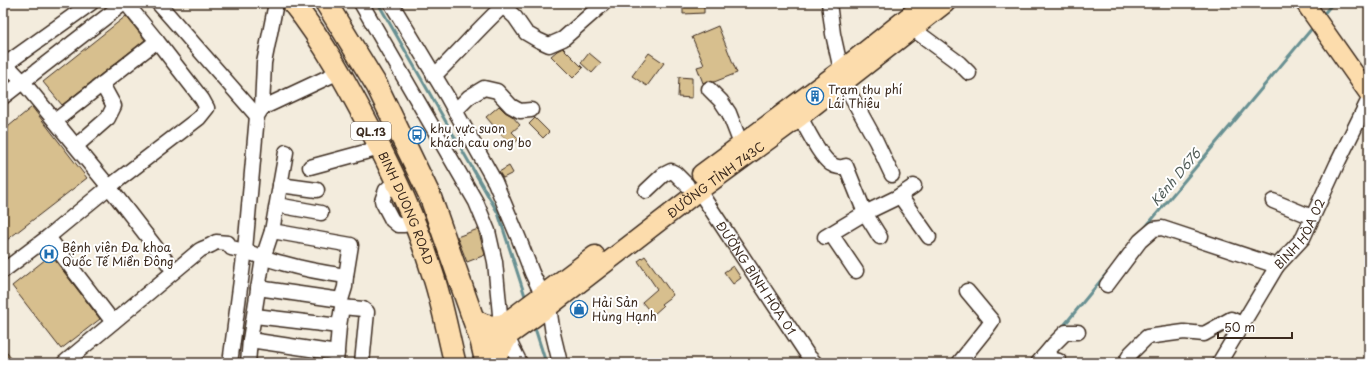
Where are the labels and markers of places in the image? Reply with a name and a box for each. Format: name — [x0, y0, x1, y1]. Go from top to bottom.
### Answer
place label: Trạm thu phí Lái Thiêu — [828, 80, 902, 112]
building icon: Trạm thu phí Lái Thiêu — [805, 86, 825, 106]
place label: khu vực suon khách cau ong bo — [430, 119, 532, 151]
bus stop icon: khu vực suon khách cau ong bo — [407, 125, 427, 145]
place label: Bệnh viện Đa khoa Quốc Tế Miền Đông — [62, 238, 174, 270]
hospital icon: Bệnh viện Đa khoa Quốc Tế Miền Đông — [39, 244, 59, 264]
place label: Hải Sản Hùng Hạnh — [592, 293, 657, 325]
shop icon: Hải Sản Hùng Hạnh — [569, 299, 589, 319]

